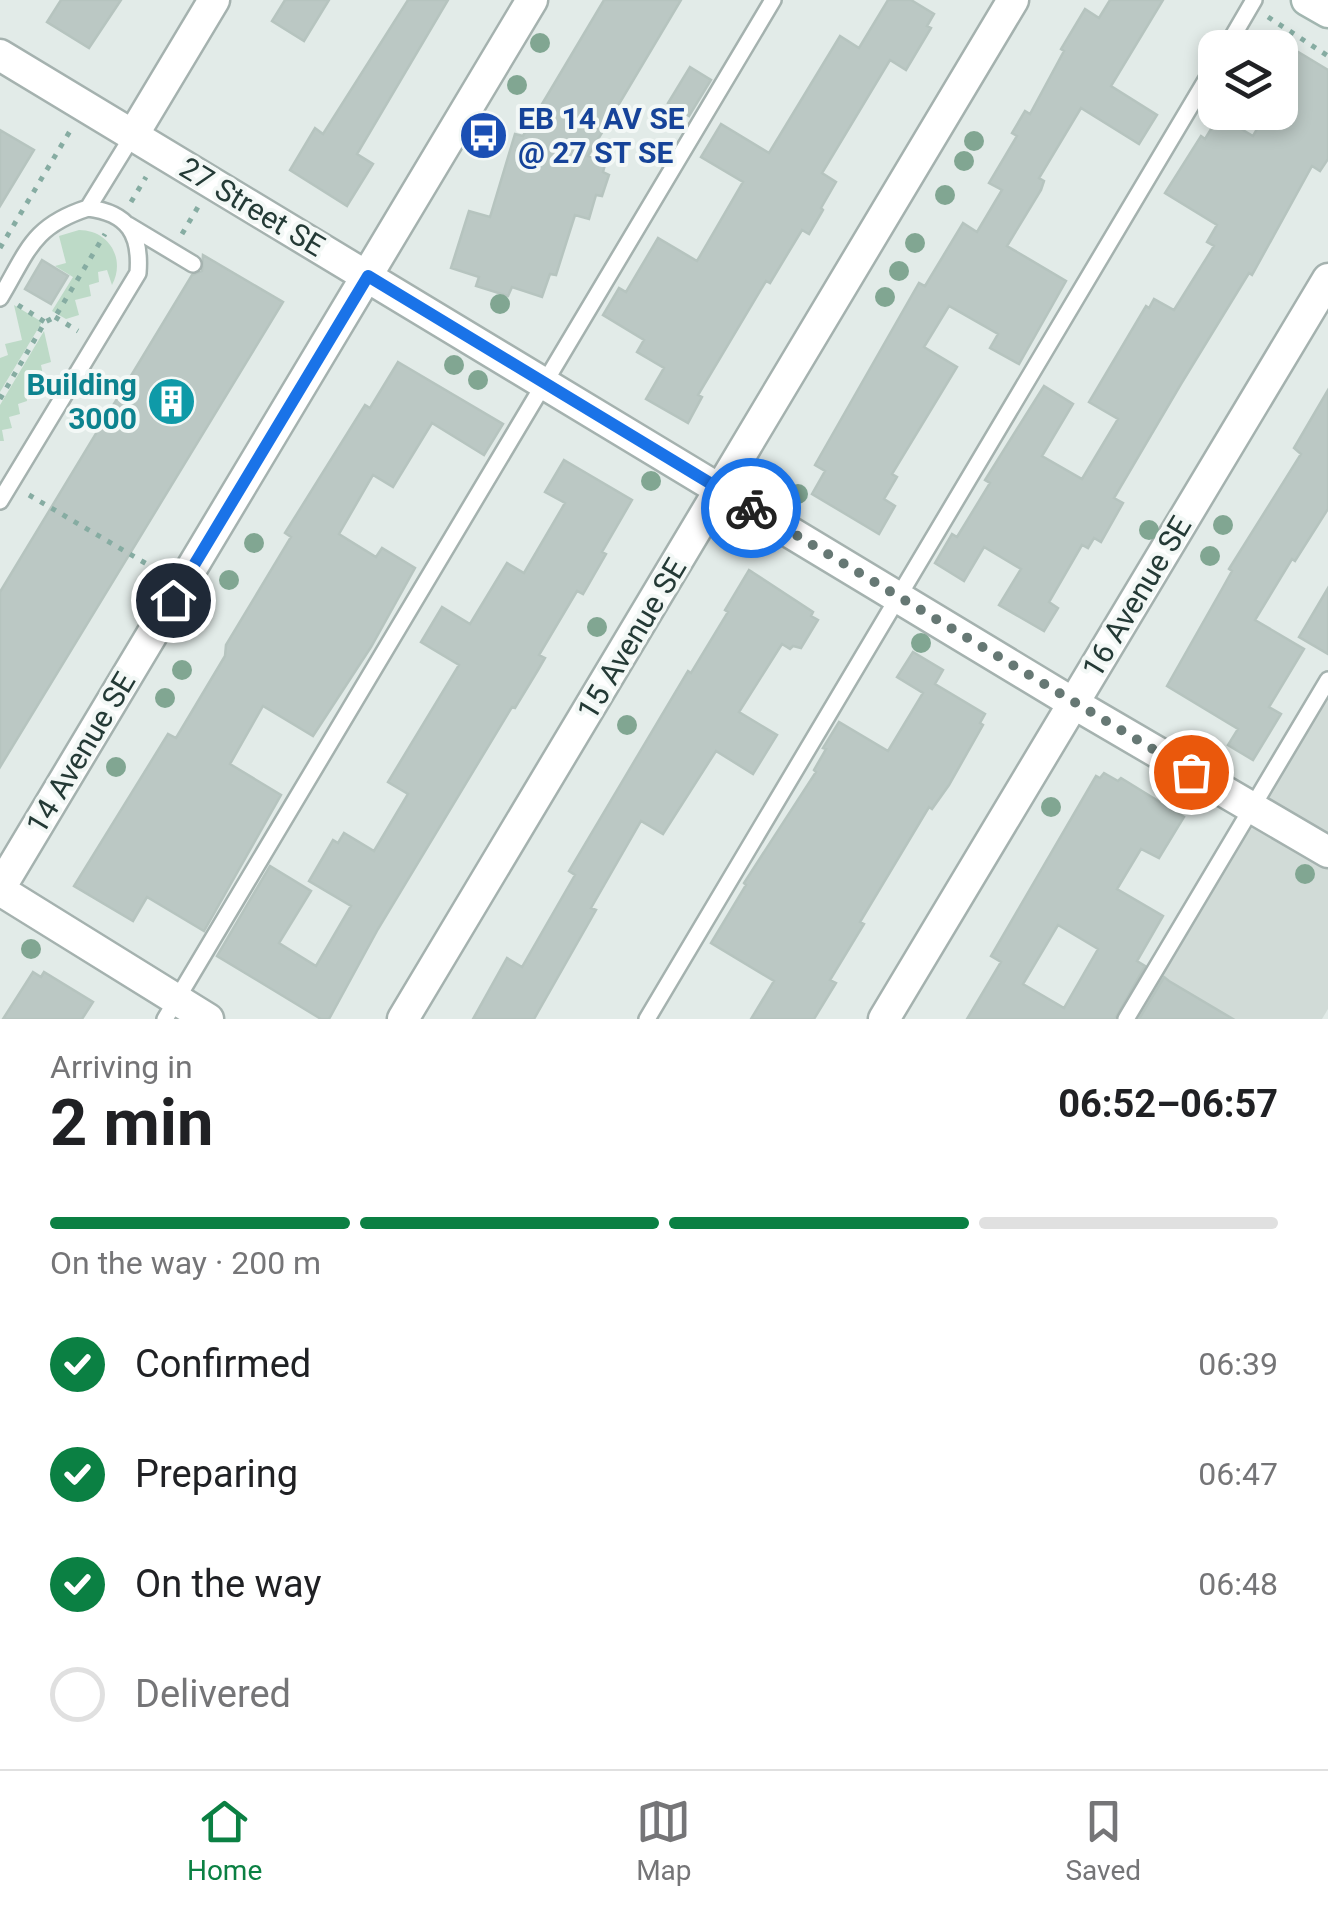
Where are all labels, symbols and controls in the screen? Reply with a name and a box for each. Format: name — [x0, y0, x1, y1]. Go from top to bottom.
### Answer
map controls — [1198, 30, 1298, 130]
button: layers — [1198, 30, 1298, 130]
place label: EB 14 AV SE @ 27 ST SE — [518, 101, 685, 170]
bus stop icon: EB 14 AV SE @ 27 ST SE — [457, 110, 509, 162]
street label: 27 Street SE — [174, 150, 331, 263]
place label: Building 3000 — [26, 367, 137, 436]
building icon: Building 3000 — [146, 376, 198, 428]
courier — [701, 458, 801, 558]
icon: bike — [724, 481, 779, 536]
street label: 16 Avenue SE — [1075, 510, 1198, 684]
street label: 15 Avenue SE — [570, 552, 693, 726]
pin — [131, 558, 216, 643]
icon: home — [146, 573, 201, 628]
street label: 14 Avenue SE — [19, 666, 142, 840]
pin — [1149, 730, 1234, 815]
icon: bag — [1164, 745, 1219, 800]
text: Arriving in — [50, 1048, 193, 1086]
text: 06:52–06:57 — [1058, 1082, 1278, 1126]
text: 2 min — [50, 1085, 213, 1161]
text: On the way · 200 m — [50, 1244, 321, 1282]
icon: check — [50, 1337, 105, 1392]
text: Confirmed — [135, 1342, 311, 1386]
text: 06:39 — [1198, 1345, 1278, 1383]
icon: check — [50, 1447, 105, 1502]
text: Preparing — [135, 1452, 298, 1496]
text: 06:47 — [1198, 1455, 1278, 1493]
icon: check — [50, 1557, 105, 1612]
text: On the way — [135, 1562, 321, 1606]
text: 06:48 — [1198, 1565, 1278, 1603]
text: Delivered — [135, 1672, 291, 1716]
tab: Home — [187, 1794, 262, 1887]
tab: Map — [636, 1794, 692, 1887]
tab: Saved — [1065, 1794, 1141, 1887]

